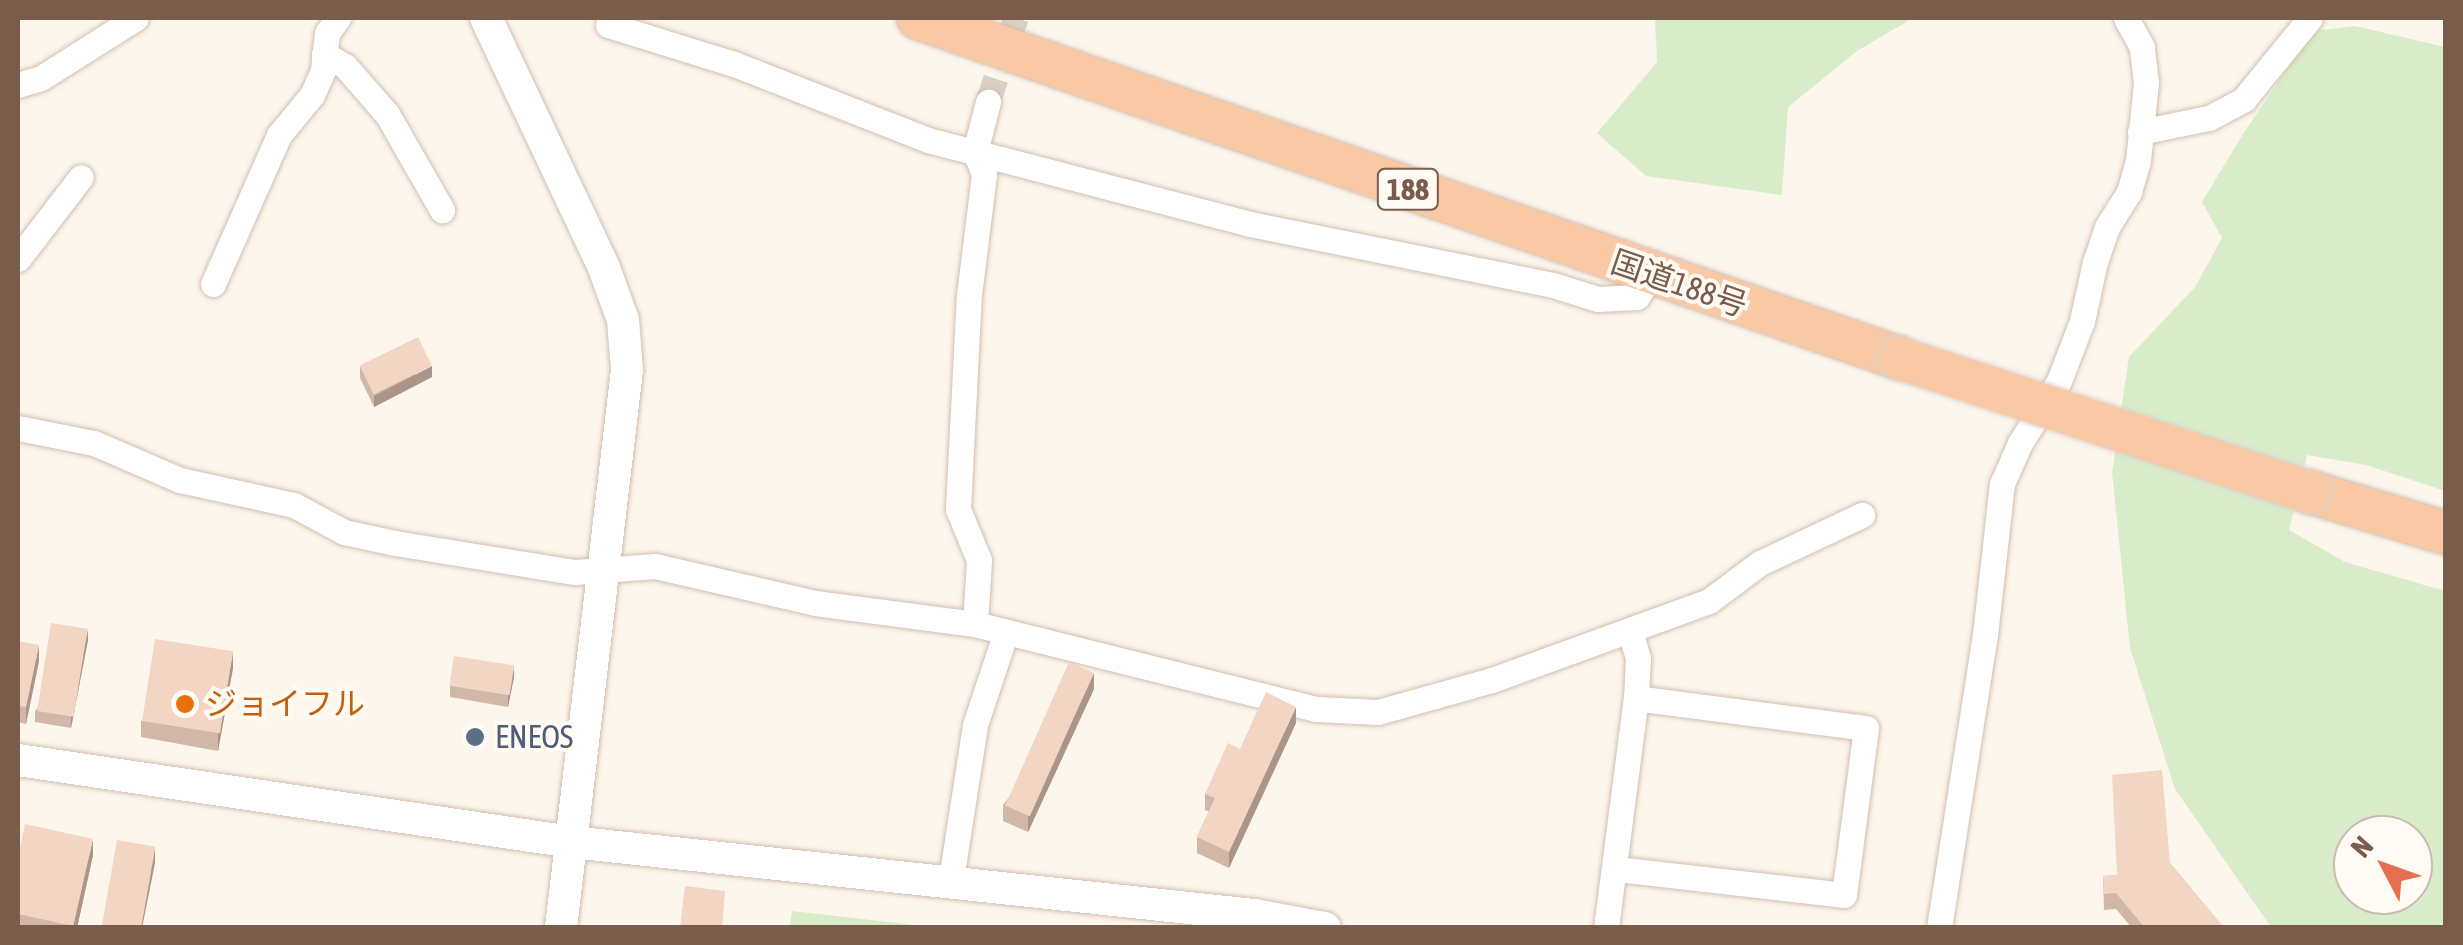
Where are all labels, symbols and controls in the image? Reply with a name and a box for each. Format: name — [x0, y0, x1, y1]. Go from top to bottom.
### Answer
road number: 188 — [1376, 164, 1440, 214]
street label: 国道188号 — [1606, 243, 1752, 325]
place label: ジョイフル — [205, 685, 365, 723]
marker: ジョイフル — [174, 693, 196, 715]
place label: ENEOS — [495, 718, 573, 756]
marker: ENEOS — [464, 726, 486, 748]
north arrow — [2333, 815, 2433, 915]
text: N — [2344, 830, 2379, 863]

